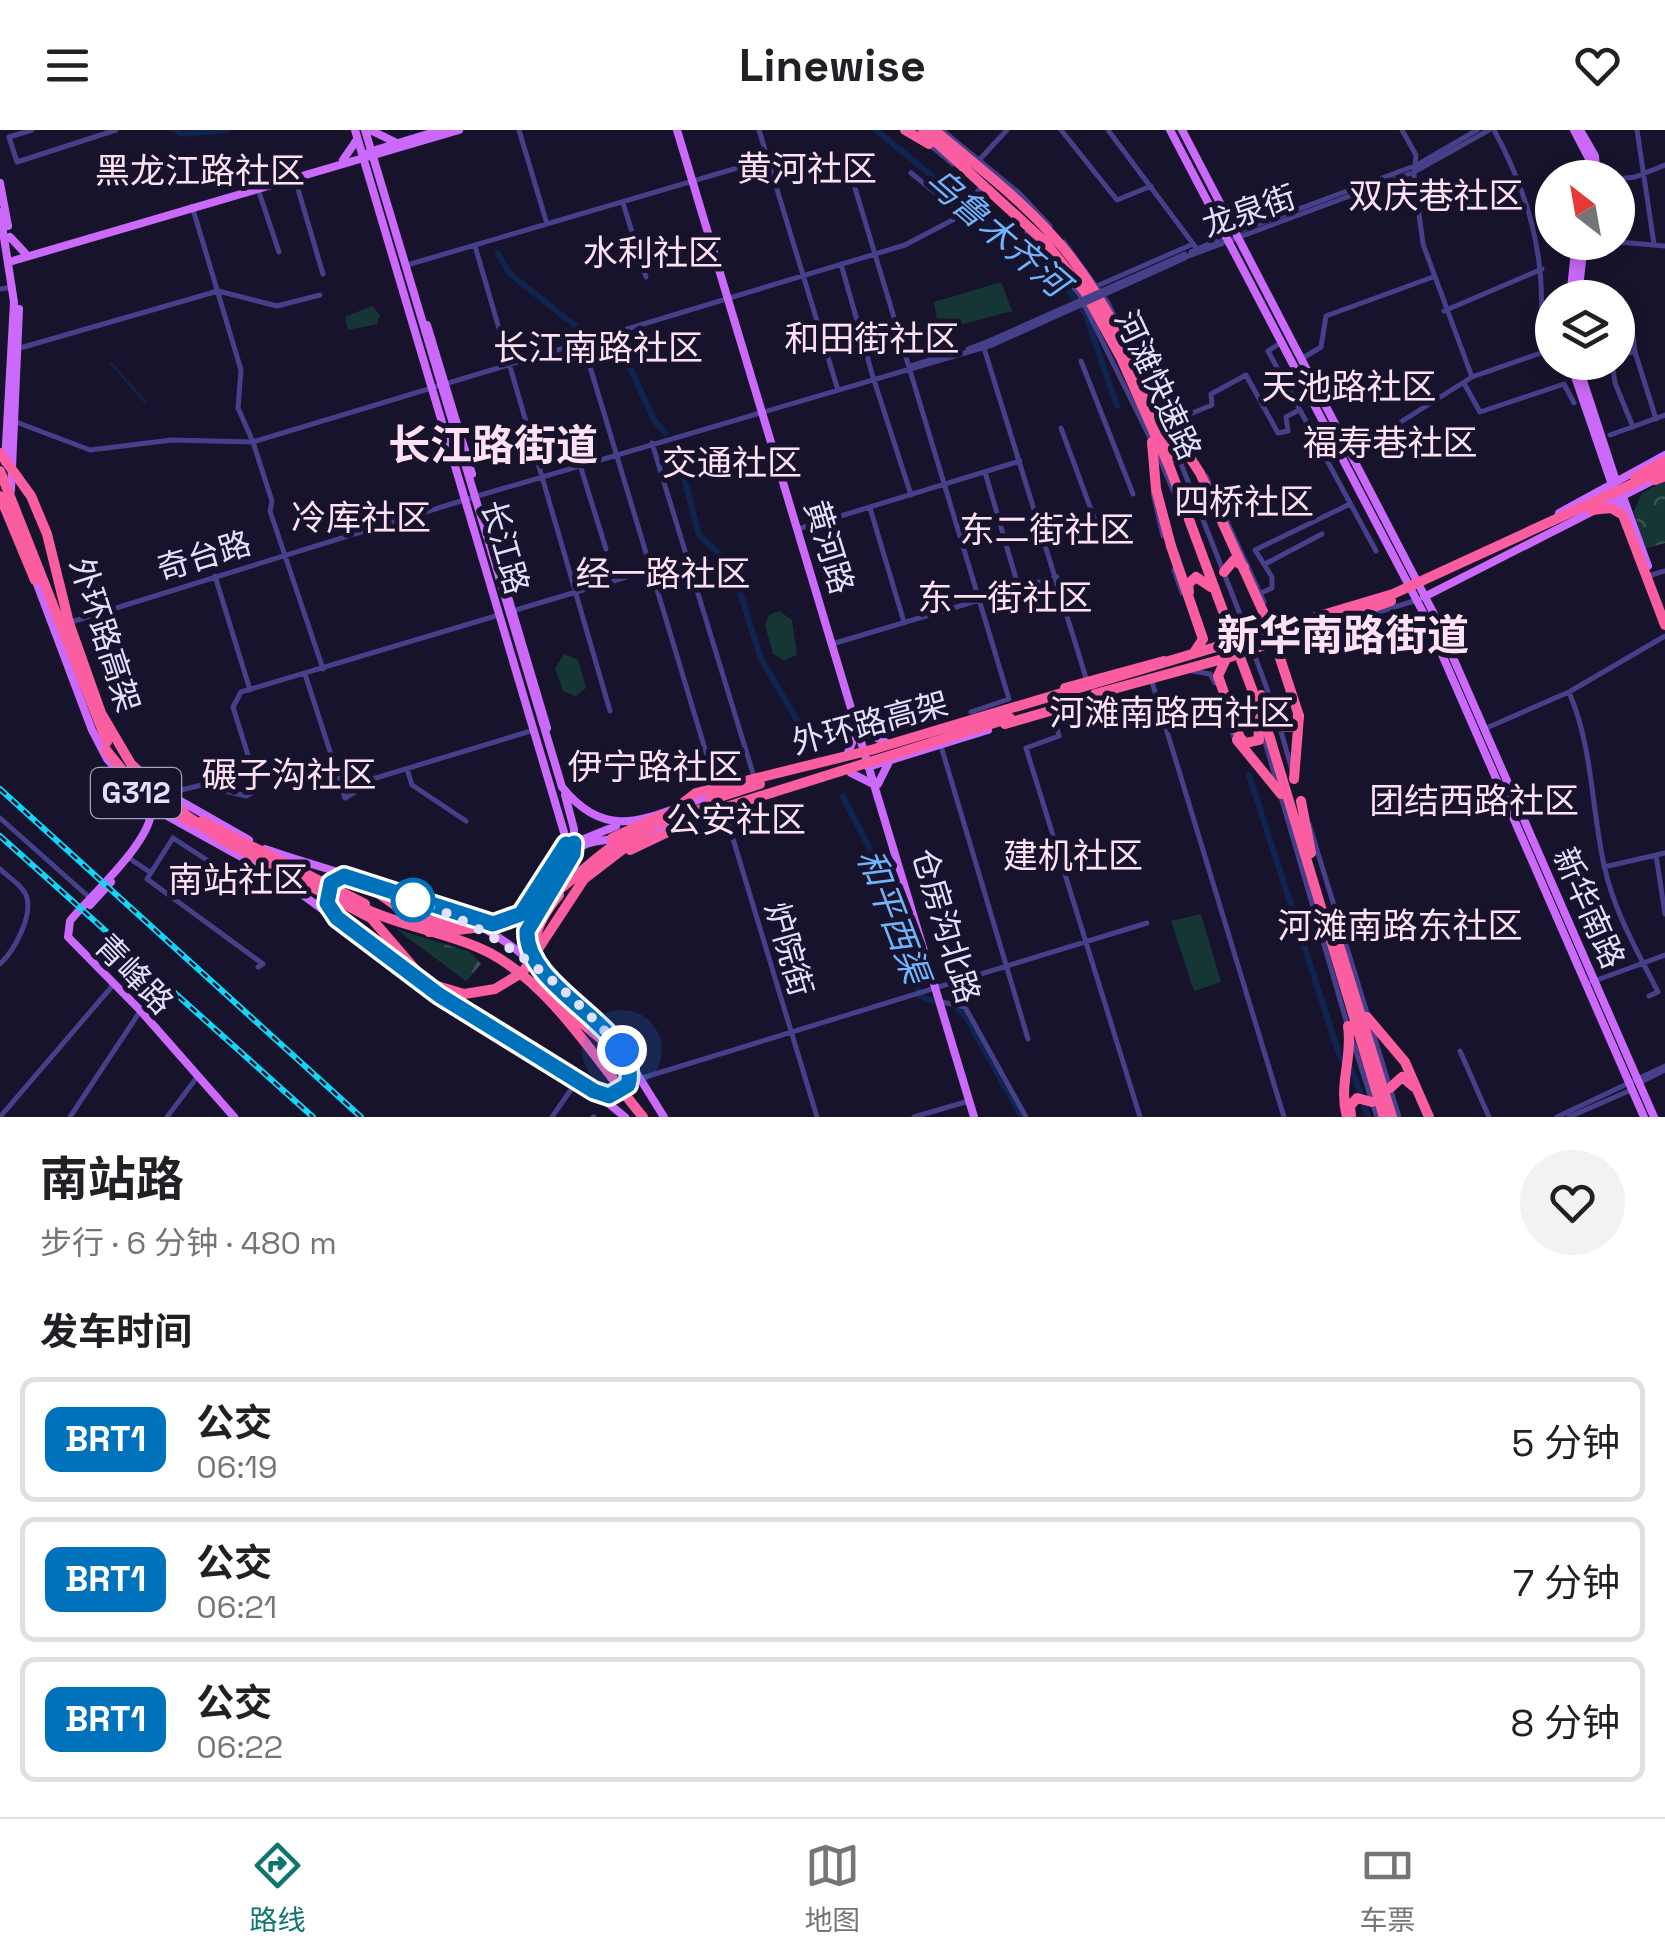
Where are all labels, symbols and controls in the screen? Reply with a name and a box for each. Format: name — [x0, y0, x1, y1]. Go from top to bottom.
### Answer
text: Linewise — [739, 37, 926, 94]
icon: menu — [40, 38, 95, 93]
icon: heart — [1570, 38, 1625, 93]
district label: 黄河社区 — [737, 147, 877, 191]
district label: 黑龙江路社区 — [95, 149, 305, 193]
water label: 乌鲁木齐河 — [917, 158, 1082, 310]
north arrow — [1535, 160, 1635, 260]
map controls — [1535, 160, 1635, 380]
district label: 双庆巷社区 — [1348, 174, 1524, 218]
street label: 龙泉街 — [1197, 176, 1301, 246]
district label: 水利社区 — [583, 231, 723, 275]
button: layers — [1535, 280, 1635, 380]
street label: 河滩快速路 — [1106, 304, 1210, 466]
district label: 和田街社区 — [784, 317, 960, 361]
district label: 长江南路社区 — [493, 326, 703, 370]
district label: 天池路社区 — [1261, 365, 1437, 409]
district label: 长江路街道 — [388, 419, 598, 472]
district label: 福寿巷社区 — [1302, 421, 1478, 465]
district label: 交通社区 — [662, 441, 802, 485]
district label: 四桥社区 — [1174, 480, 1314, 524]
street label: 长江路 — [473, 495, 537, 599]
street label: 黄河路 — [796, 495, 862, 599]
district label: 冷库社区 — [291, 496, 431, 540]
district label: 东二街社区 — [959, 508, 1135, 552]
street label: 奇台路 — [152, 523, 256, 589]
district label: 经一路社区 — [575, 552, 751, 596]
street label: 外环路高架 — [61, 553, 149, 717]
district label: 东一街社区 — [917, 576, 1093, 620]
district label: 新华南路街道 — [1217, 609, 1469, 662]
street label: 外环路高架 — [788, 683, 952, 763]
district label: 河滩南路西社区 — [1049, 691, 1295, 735]
district label: 伊宁路社区 — [567, 745, 743, 789]
district label: 碾子沟社区 — [201, 753, 377, 797]
road number: G312 — [91, 768, 181, 818]
district label: 团结西路社区 — [1369, 779, 1579, 823]
district label: 公安社区 — [666, 798, 806, 842]
district label: 建机社区 — [1003, 834, 1143, 878]
street label: 新华南路 — [1545, 841, 1633, 975]
water label: 和平西渠 — [847, 843, 940, 994]
street label: 仓房沟北路 — [903, 844, 989, 1008]
district label: 南站社区 — [168, 858, 308, 902]
unlabelled marker — [392, 879, 434, 921]
street label: 炉院街 — [757, 897, 821, 1001]
district label: 河滩南路东社区 — [1277, 904, 1523, 948]
street label: 青峰路 — [86, 926, 182, 1022]
your location — [597, 1025, 647, 1075]
text: 南站路 — [40, 1149, 184, 1210]
button: heart — [1520, 1150, 1625, 1255]
text: 步行 · 6 分钟 · 480 m — [40, 1223, 337, 1263]
text: 发车时间 — [40, 1308, 192, 1356]
text: 公交 — [196, 1399, 272, 1447]
text: BRT1 — [65, 1417, 146, 1461]
text: 5 分钟 — [1511, 1419, 1620, 1467]
text: 06:19 — [196, 1447, 278, 1487]
text: 公交 — [196, 1539, 272, 1587]
text: BRT1 — [65, 1557, 146, 1601]
text: 7 分钟 — [1513, 1559, 1620, 1607]
text: 06:21 — [196, 1587, 277, 1627]
text: 公交 — [196, 1679, 272, 1727]
text: BRT1 — [65, 1697, 146, 1741]
text: 8 分钟 — [1511, 1699, 1620, 1747]
text: 06:22 — [196, 1727, 283, 1767]
tab: 路线 — [249, 1838, 306, 1938]
tab: 地图 — [804, 1838, 861, 1938]
tab: 车票 — [1359, 1838, 1416, 1938]

